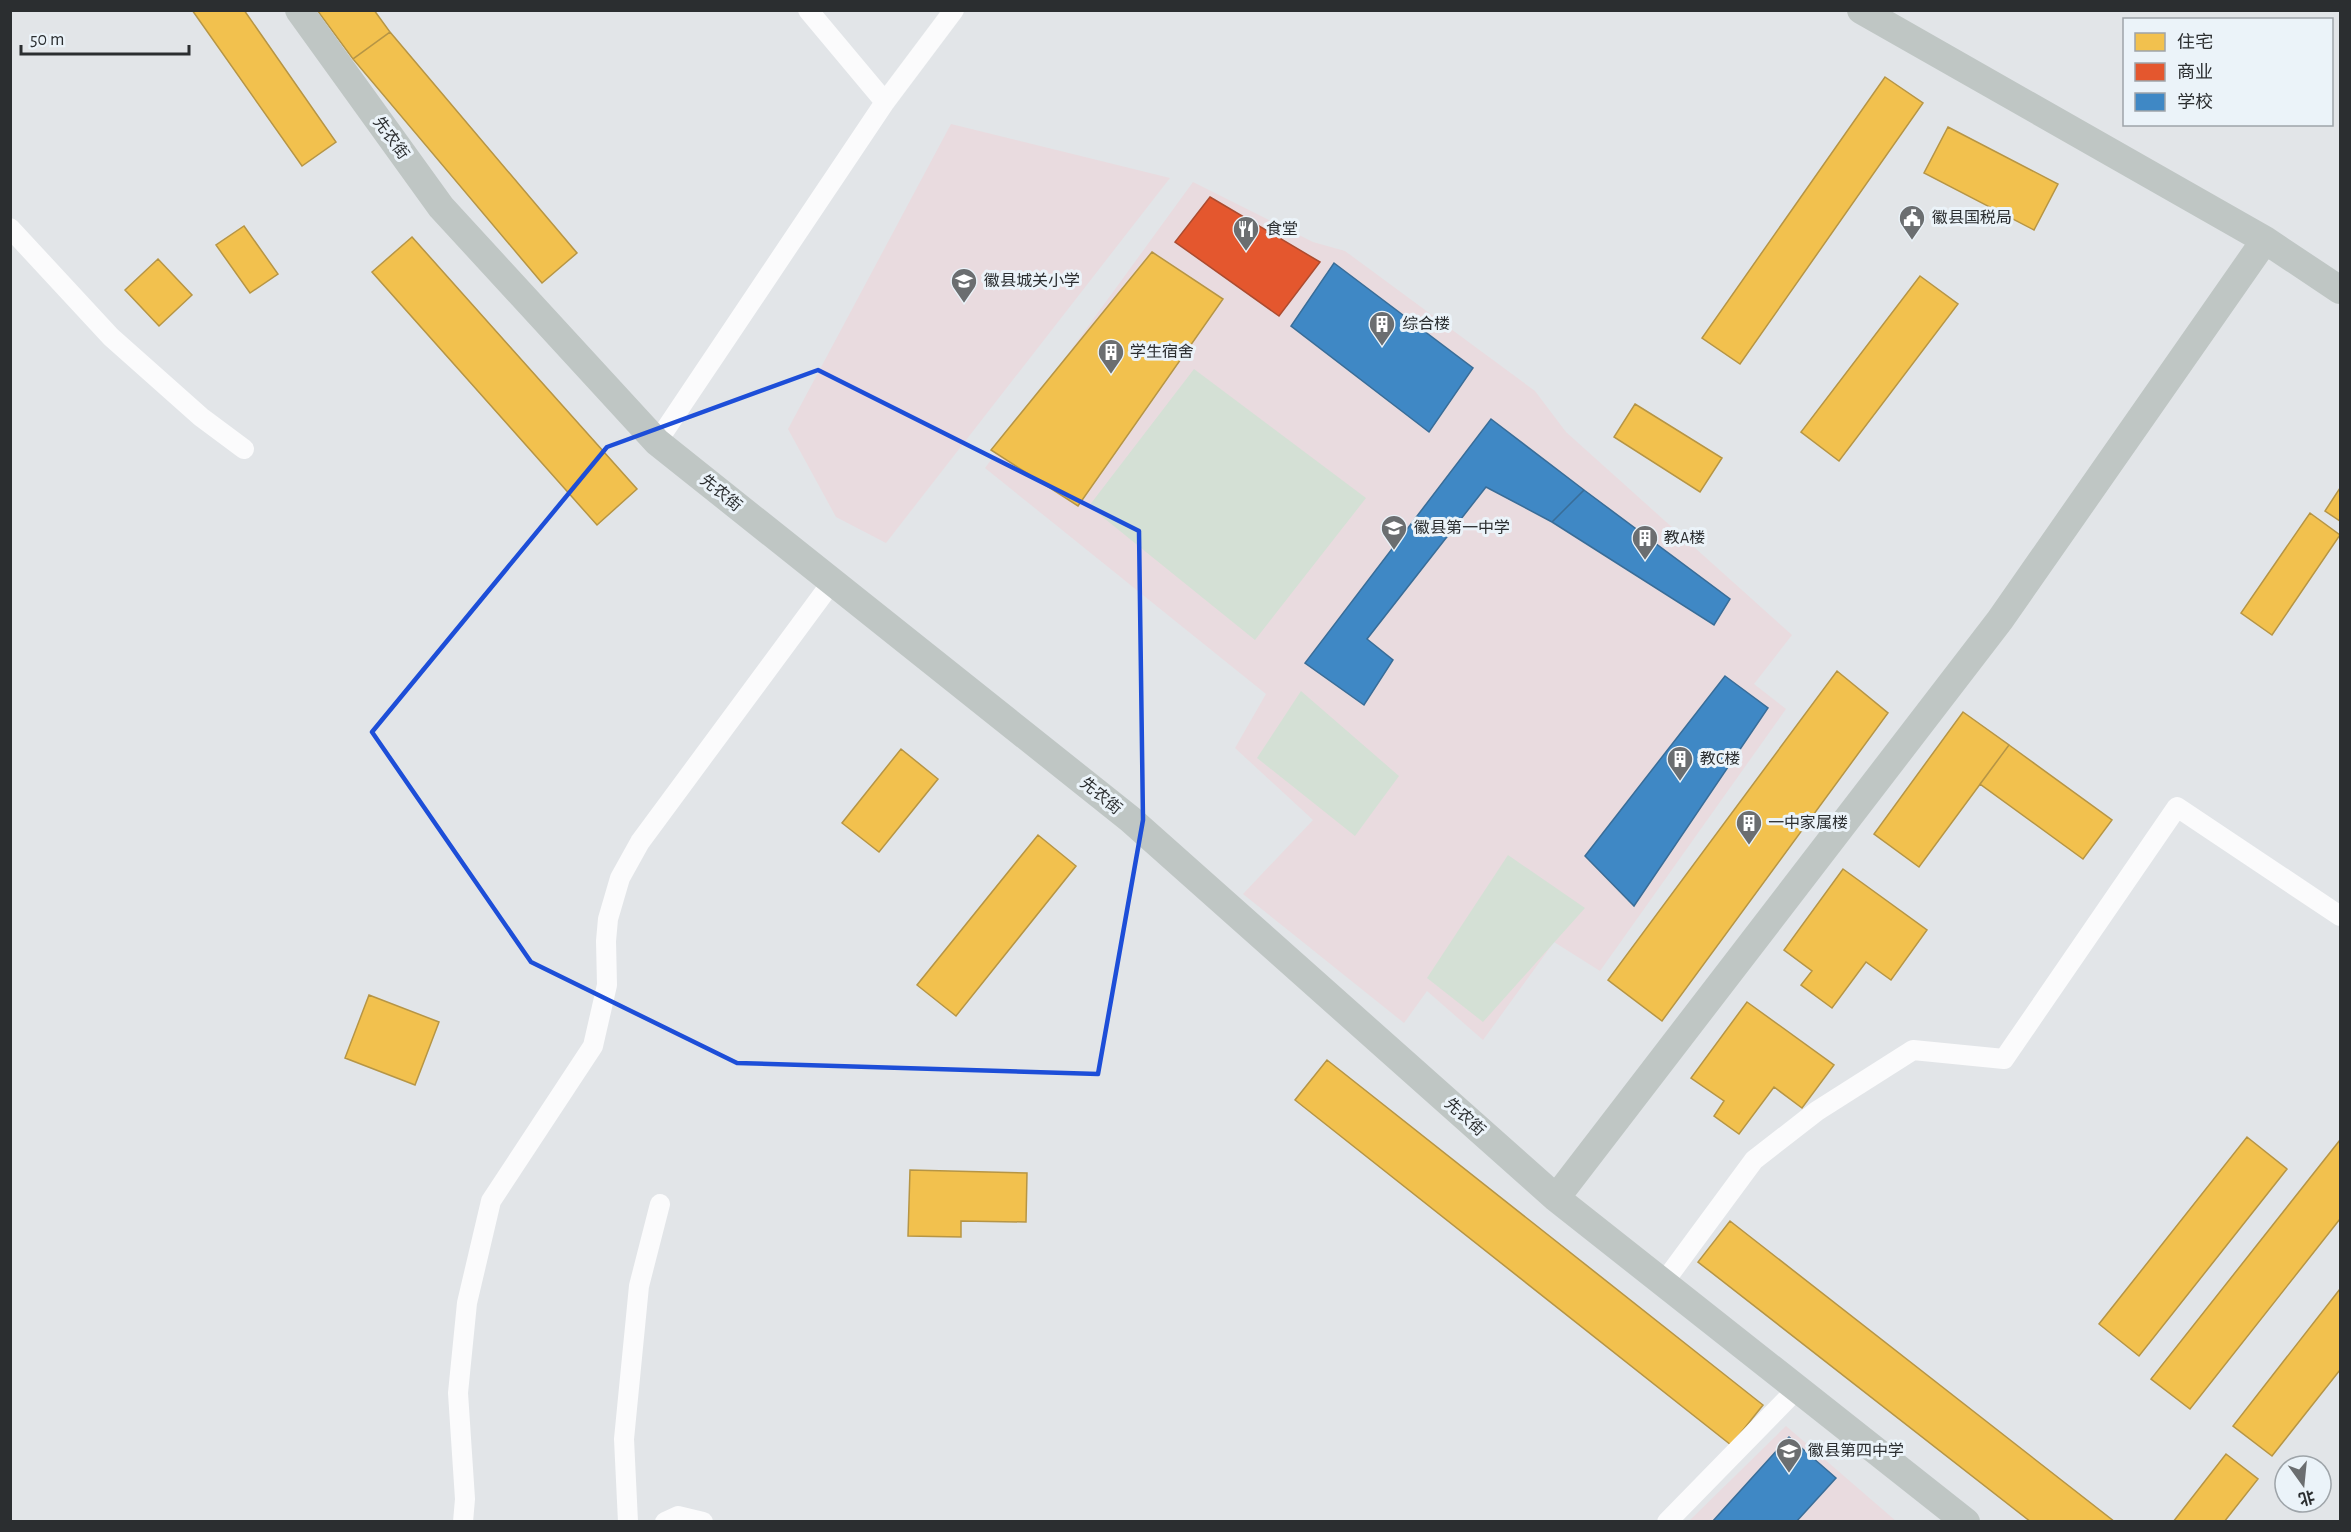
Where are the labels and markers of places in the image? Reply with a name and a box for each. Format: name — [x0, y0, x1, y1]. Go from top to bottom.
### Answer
public building icon: 徽县国税局 — [1897, 203, 1927, 241]
place label: 徽县国税局 — [1932, 209, 2012, 226]
restaurant icon: 食堂 — [1231, 214, 1261, 252]
place label: 食堂 — [1266, 220, 1298, 237]
school or university icon: 徽县城关小学 — [949, 266, 979, 304]
place label: 徽县城关小学 — [984, 272, 1080, 289]
building icon: 综合楼 — [1367, 309, 1397, 347]
place label: 综合楼 — [1402, 315, 1450, 332]
building icon: 学生宿舍 — [1096, 337, 1126, 375]
place label: 学生宿舍 — [1130, 343, 1194, 360]
school or university icon: 徽县第一中学 — [1379, 513, 1409, 551]
place label: 徽县第一中学 — [1414, 519, 1510, 536]
building icon: 教A楼 — [1630, 523, 1660, 561]
place label: 教A楼 — [1664, 529, 1705, 546]
building icon: 教C楼 — [1665, 744, 1695, 782]
place label: 教C楼 — [1700, 750, 1740, 767]
building icon: 一中家属楼 — [1734, 808, 1764, 846]
place label: 一中家属楼 — [1768, 814, 1848, 831]
school or university icon: 徽县第四中学 — [1774, 1436, 1804, 1474]
place label: 徽县第四中学 — [1808, 1442, 1904, 1459]

